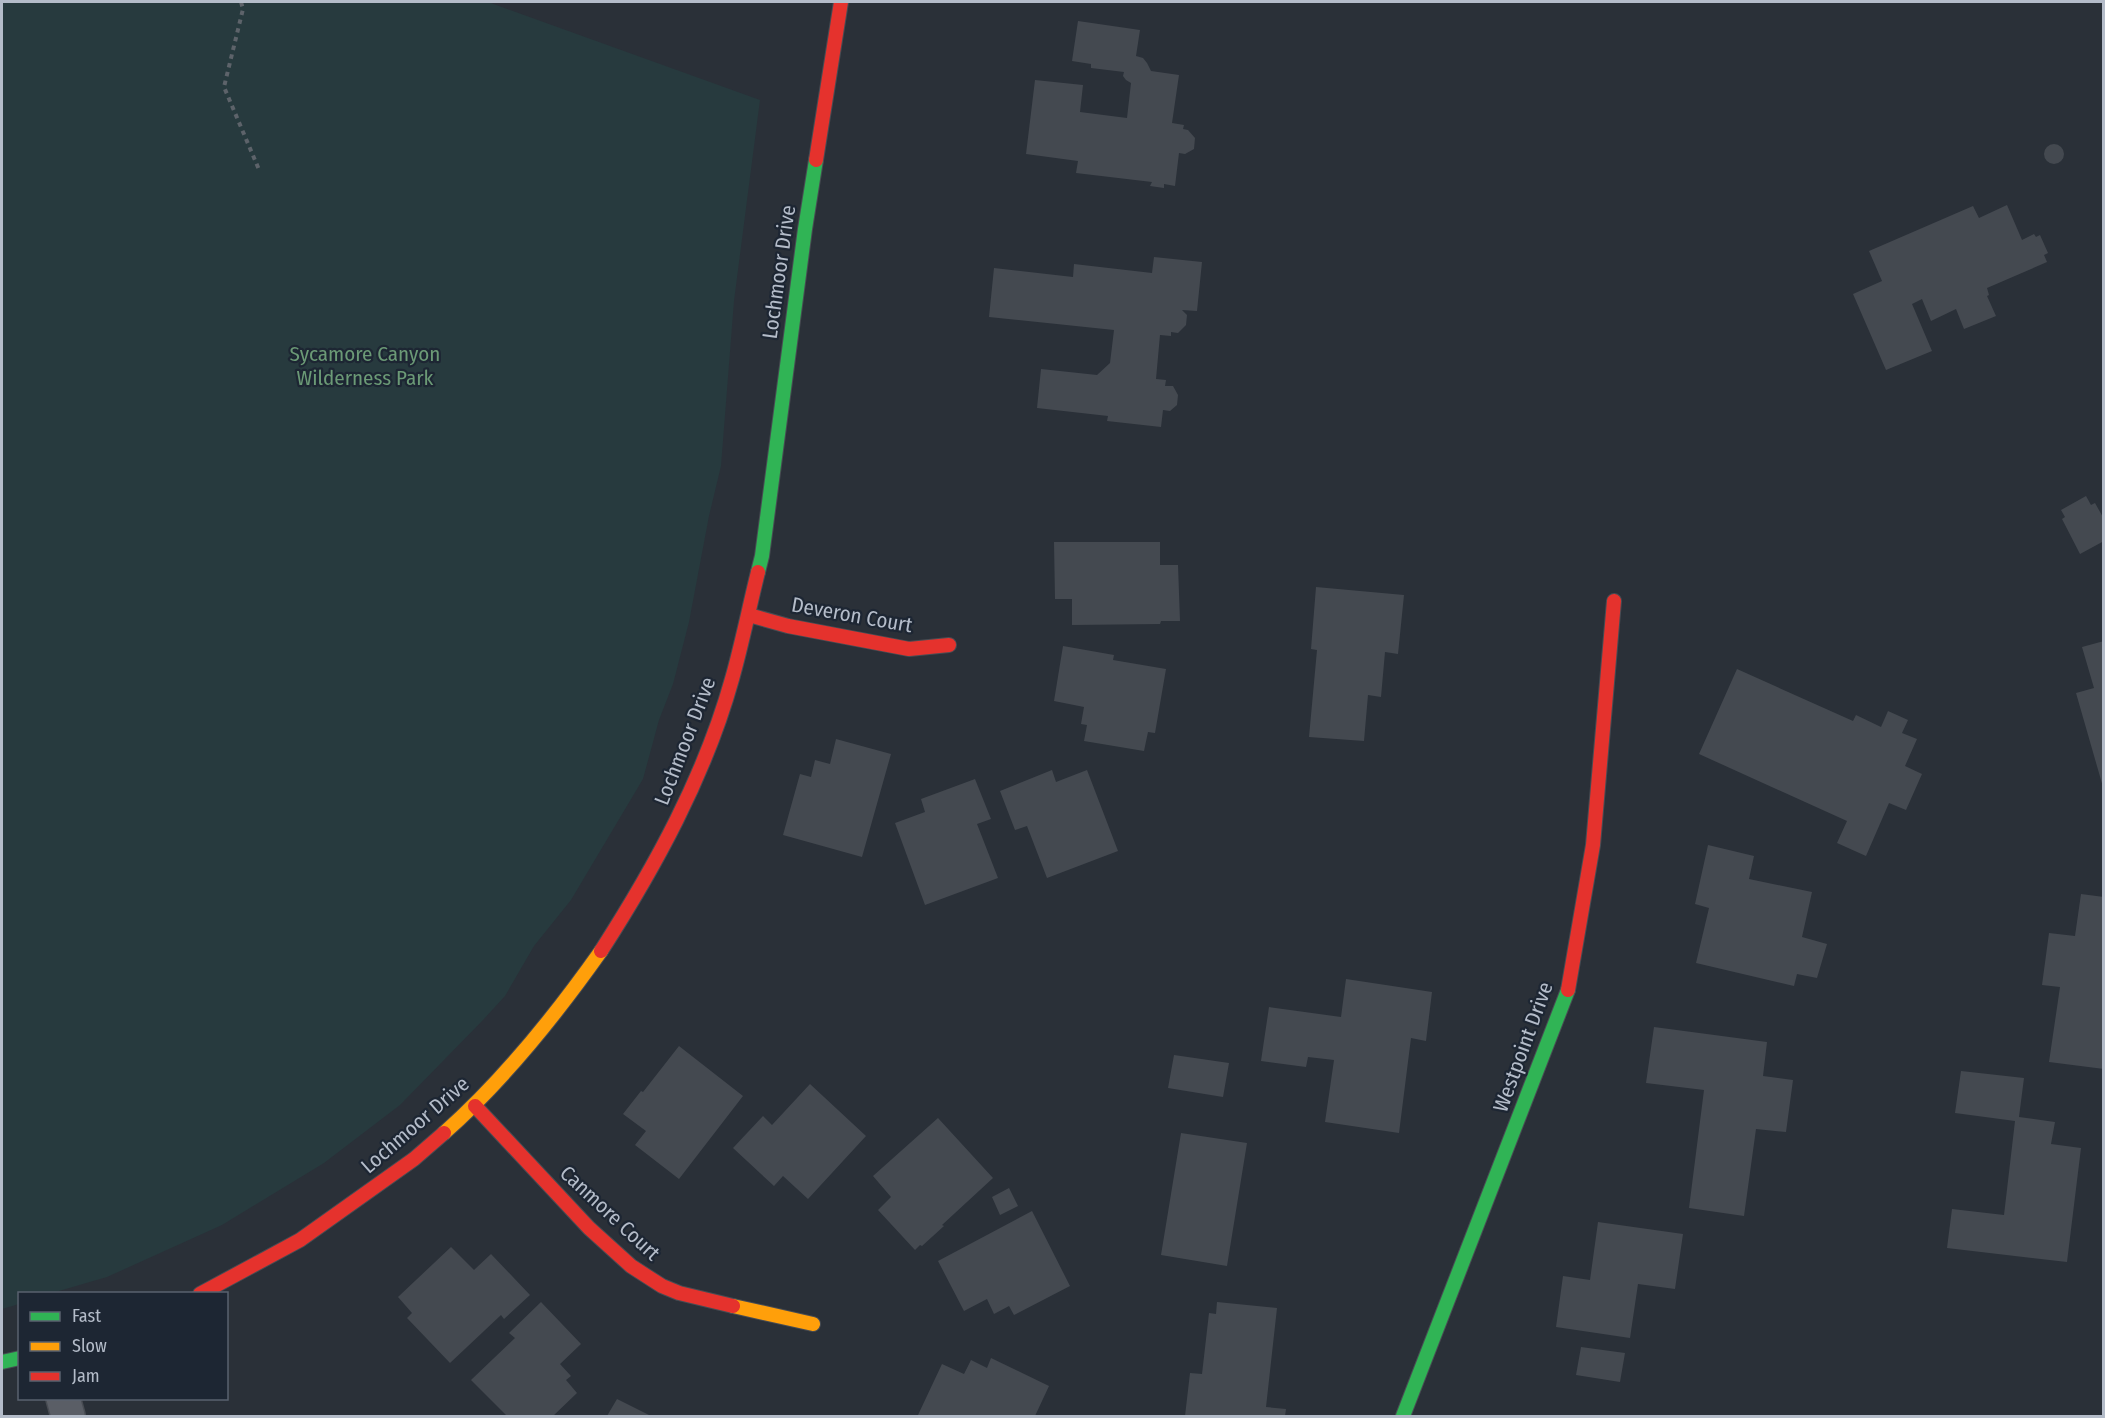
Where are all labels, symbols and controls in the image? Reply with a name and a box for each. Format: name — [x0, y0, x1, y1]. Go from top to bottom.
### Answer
street label: Lochmoor Drive — [757, 203, 801, 341]
park label: Sycamore Canyon Wilderness Park — [290, 341, 440, 391]
street label: Deveron Court — [789, 592, 915, 638]
street label: Lochmoor Drive — [649, 673, 721, 809]
street label: Westpoint Drive — [1487, 978, 1559, 1116]
street label: Lochmoor Drive — [356, 1071, 474, 1179]
street label: Canmore Court — [554, 1160, 666, 1266]
legend — [18, 1292, 228, 1400]
text: Fast — [72, 1305, 101, 1327]
text: Slow — [72, 1335, 107, 1357]
text: Jam — [72, 1365, 100, 1387]

